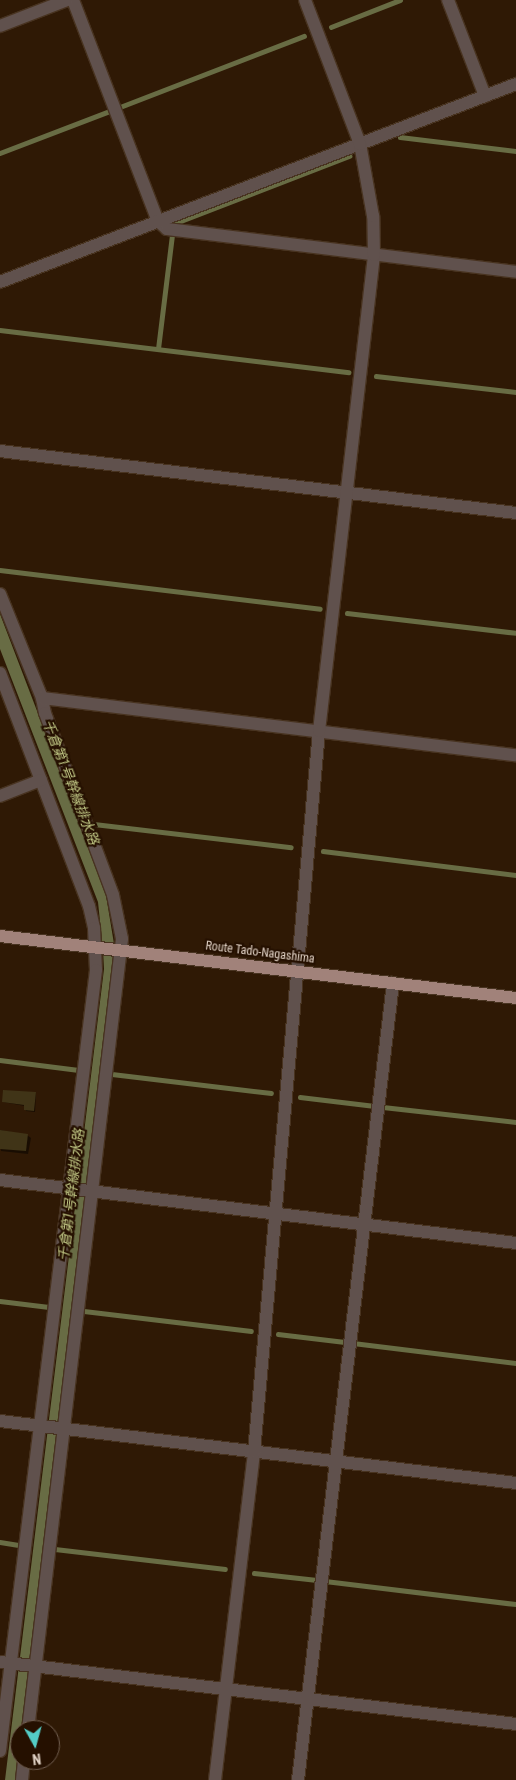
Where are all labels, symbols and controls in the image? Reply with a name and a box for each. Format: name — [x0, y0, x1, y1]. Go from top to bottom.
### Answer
water label: 千倉第1号幹線排水路 — [39, 717, 103, 847]
street label: Route Tado-Nagashima — [205, 939, 315, 967]
water label: 千倉第1号幹線排水路 — [55, 1128, 87, 1262]
north arrow — [10, 1720, 60, 1770]
text: N — [31, 1750, 42, 1767]

